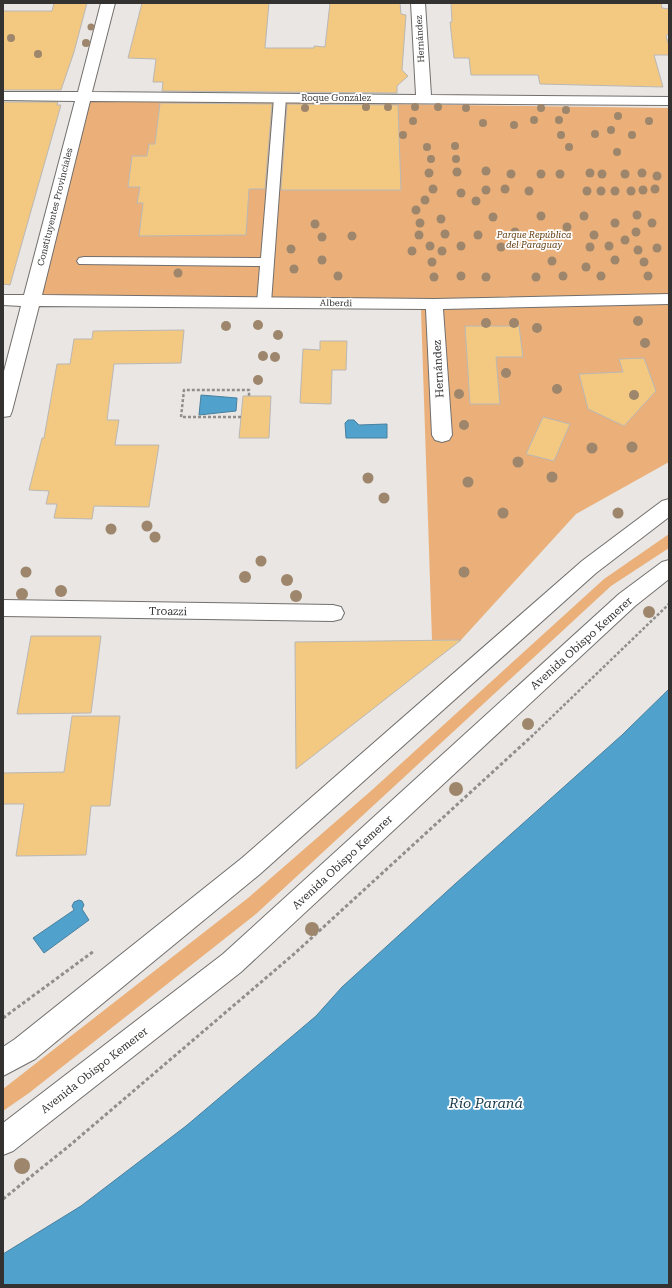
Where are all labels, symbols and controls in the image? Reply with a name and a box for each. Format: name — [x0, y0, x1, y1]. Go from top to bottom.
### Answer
street label: Hernández — [414, 14, 426, 63]
street label: Roque González — [301, 93, 372, 103]
street label: Constituyentes Provinciales — [35, 147, 75, 267]
park label: Parque República del Paraguay — [496, 230, 572, 250]
street label: Alberdi — [320, 298, 352, 308]
street label: Hernández — [430, 340, 447, 398]
street label: Avenida Obispo Kemerer — [528, 594, 635, 692]
street label: Troazzi — [149, 605, 188, 618]
street label: Avenida Obispo Kemerer — [290, 812, 395, 912]
street label: Avenida Obispo Kemerer — [38, 1024, 151, 1116]
water label: Río Paraná — [448, 1095, 523, 1111]

